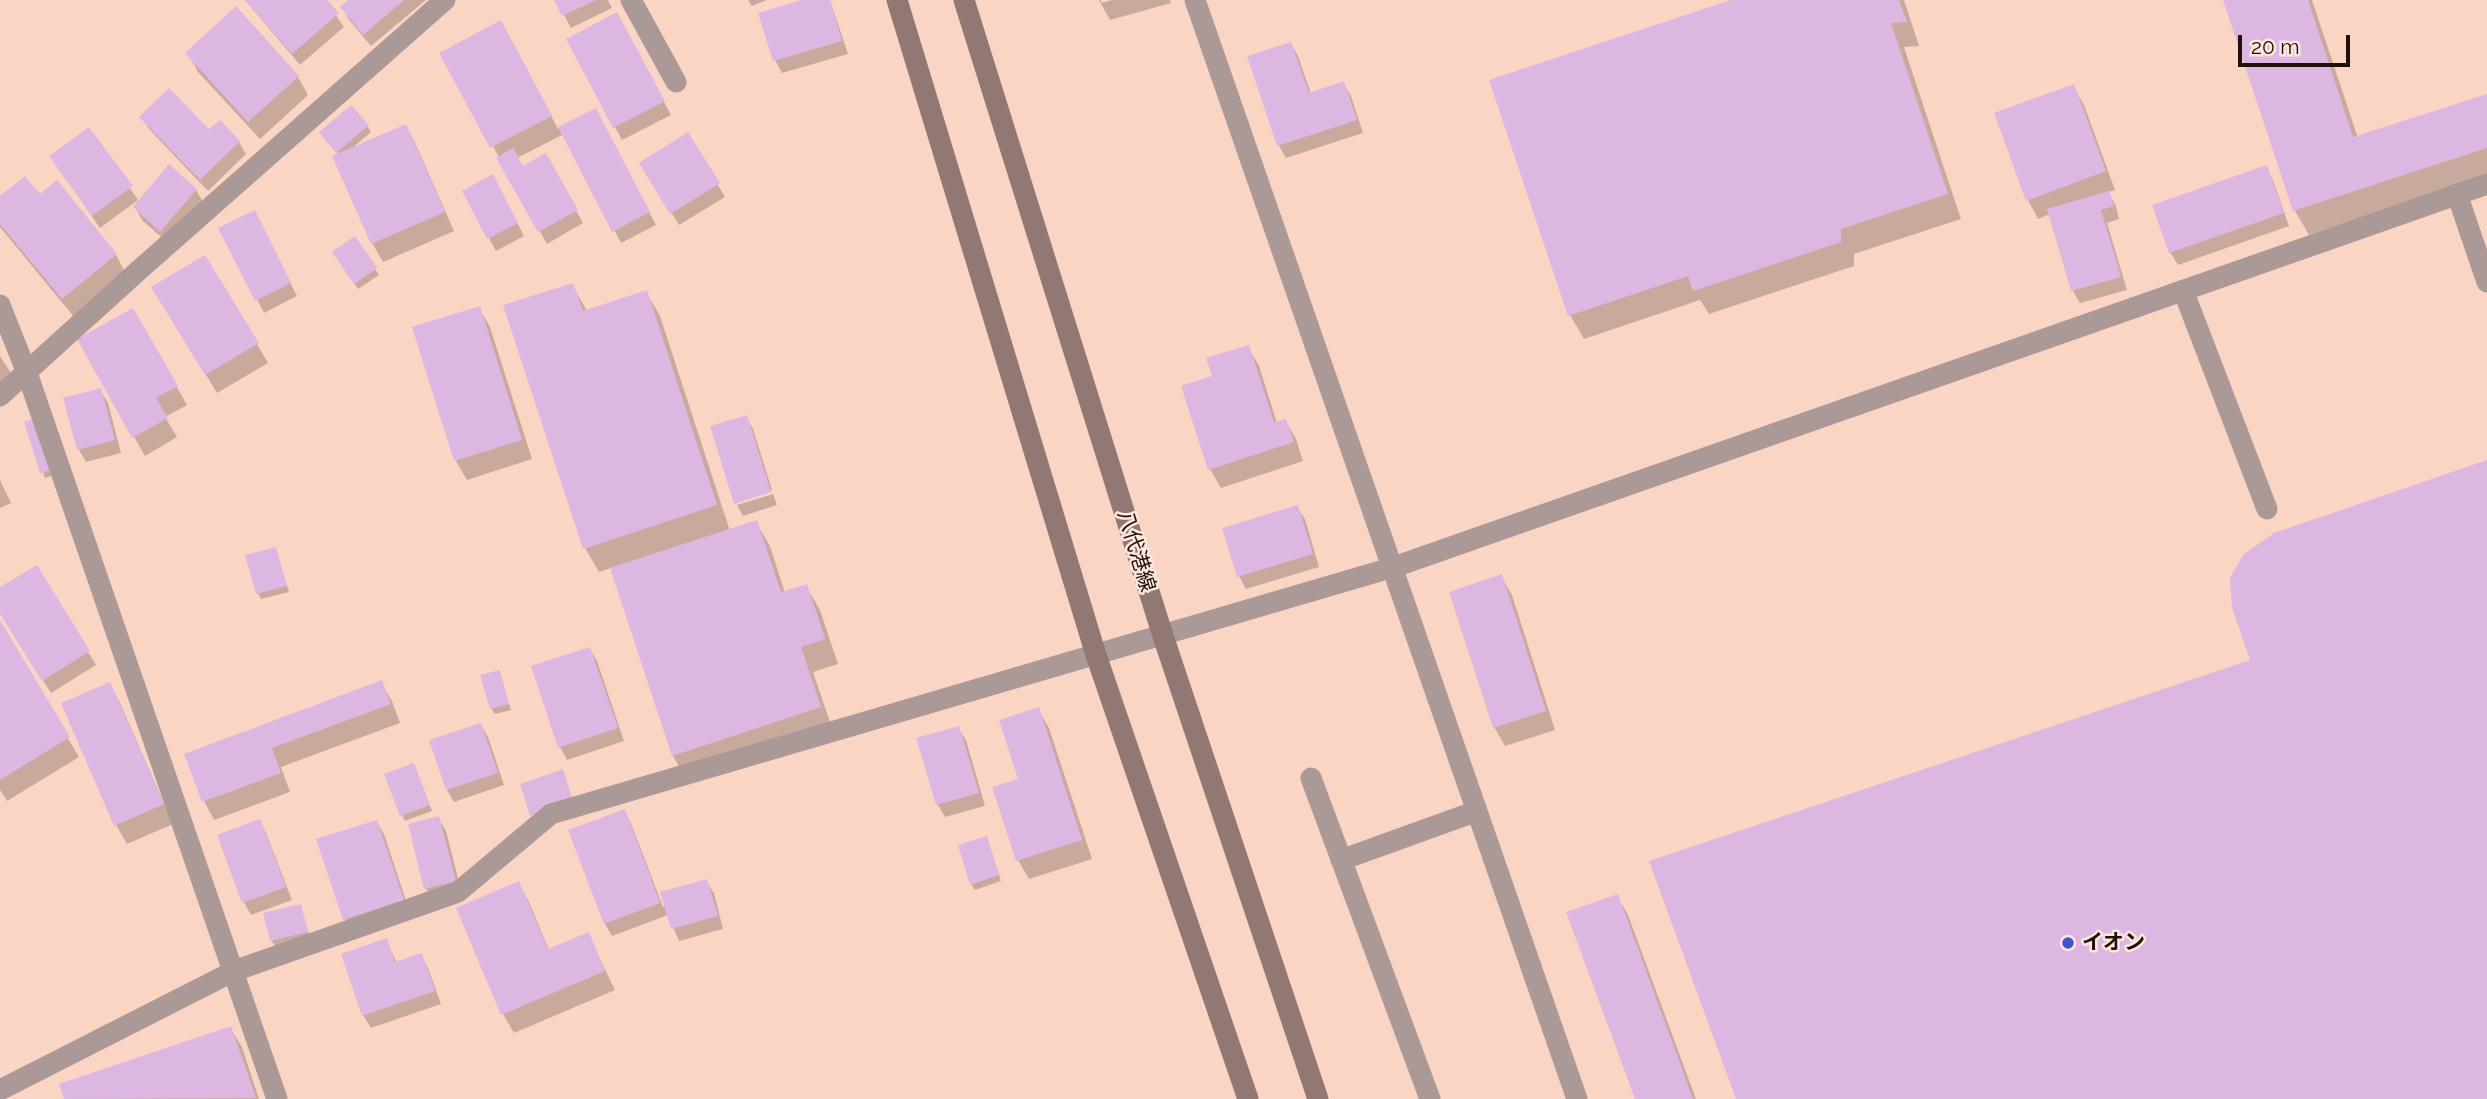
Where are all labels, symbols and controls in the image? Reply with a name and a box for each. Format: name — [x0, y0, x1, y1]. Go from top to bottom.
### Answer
scale bar — [2242, 21, 2354, 65]
text: 20 m — [2251, 34, 2299, 59]
street label: 八代港線 — [1112, 507, 1160, 595]
place label: イオン — [2082, 930, 2145, 956]
marker: イオン — [2060, 935, 2076, 951]

